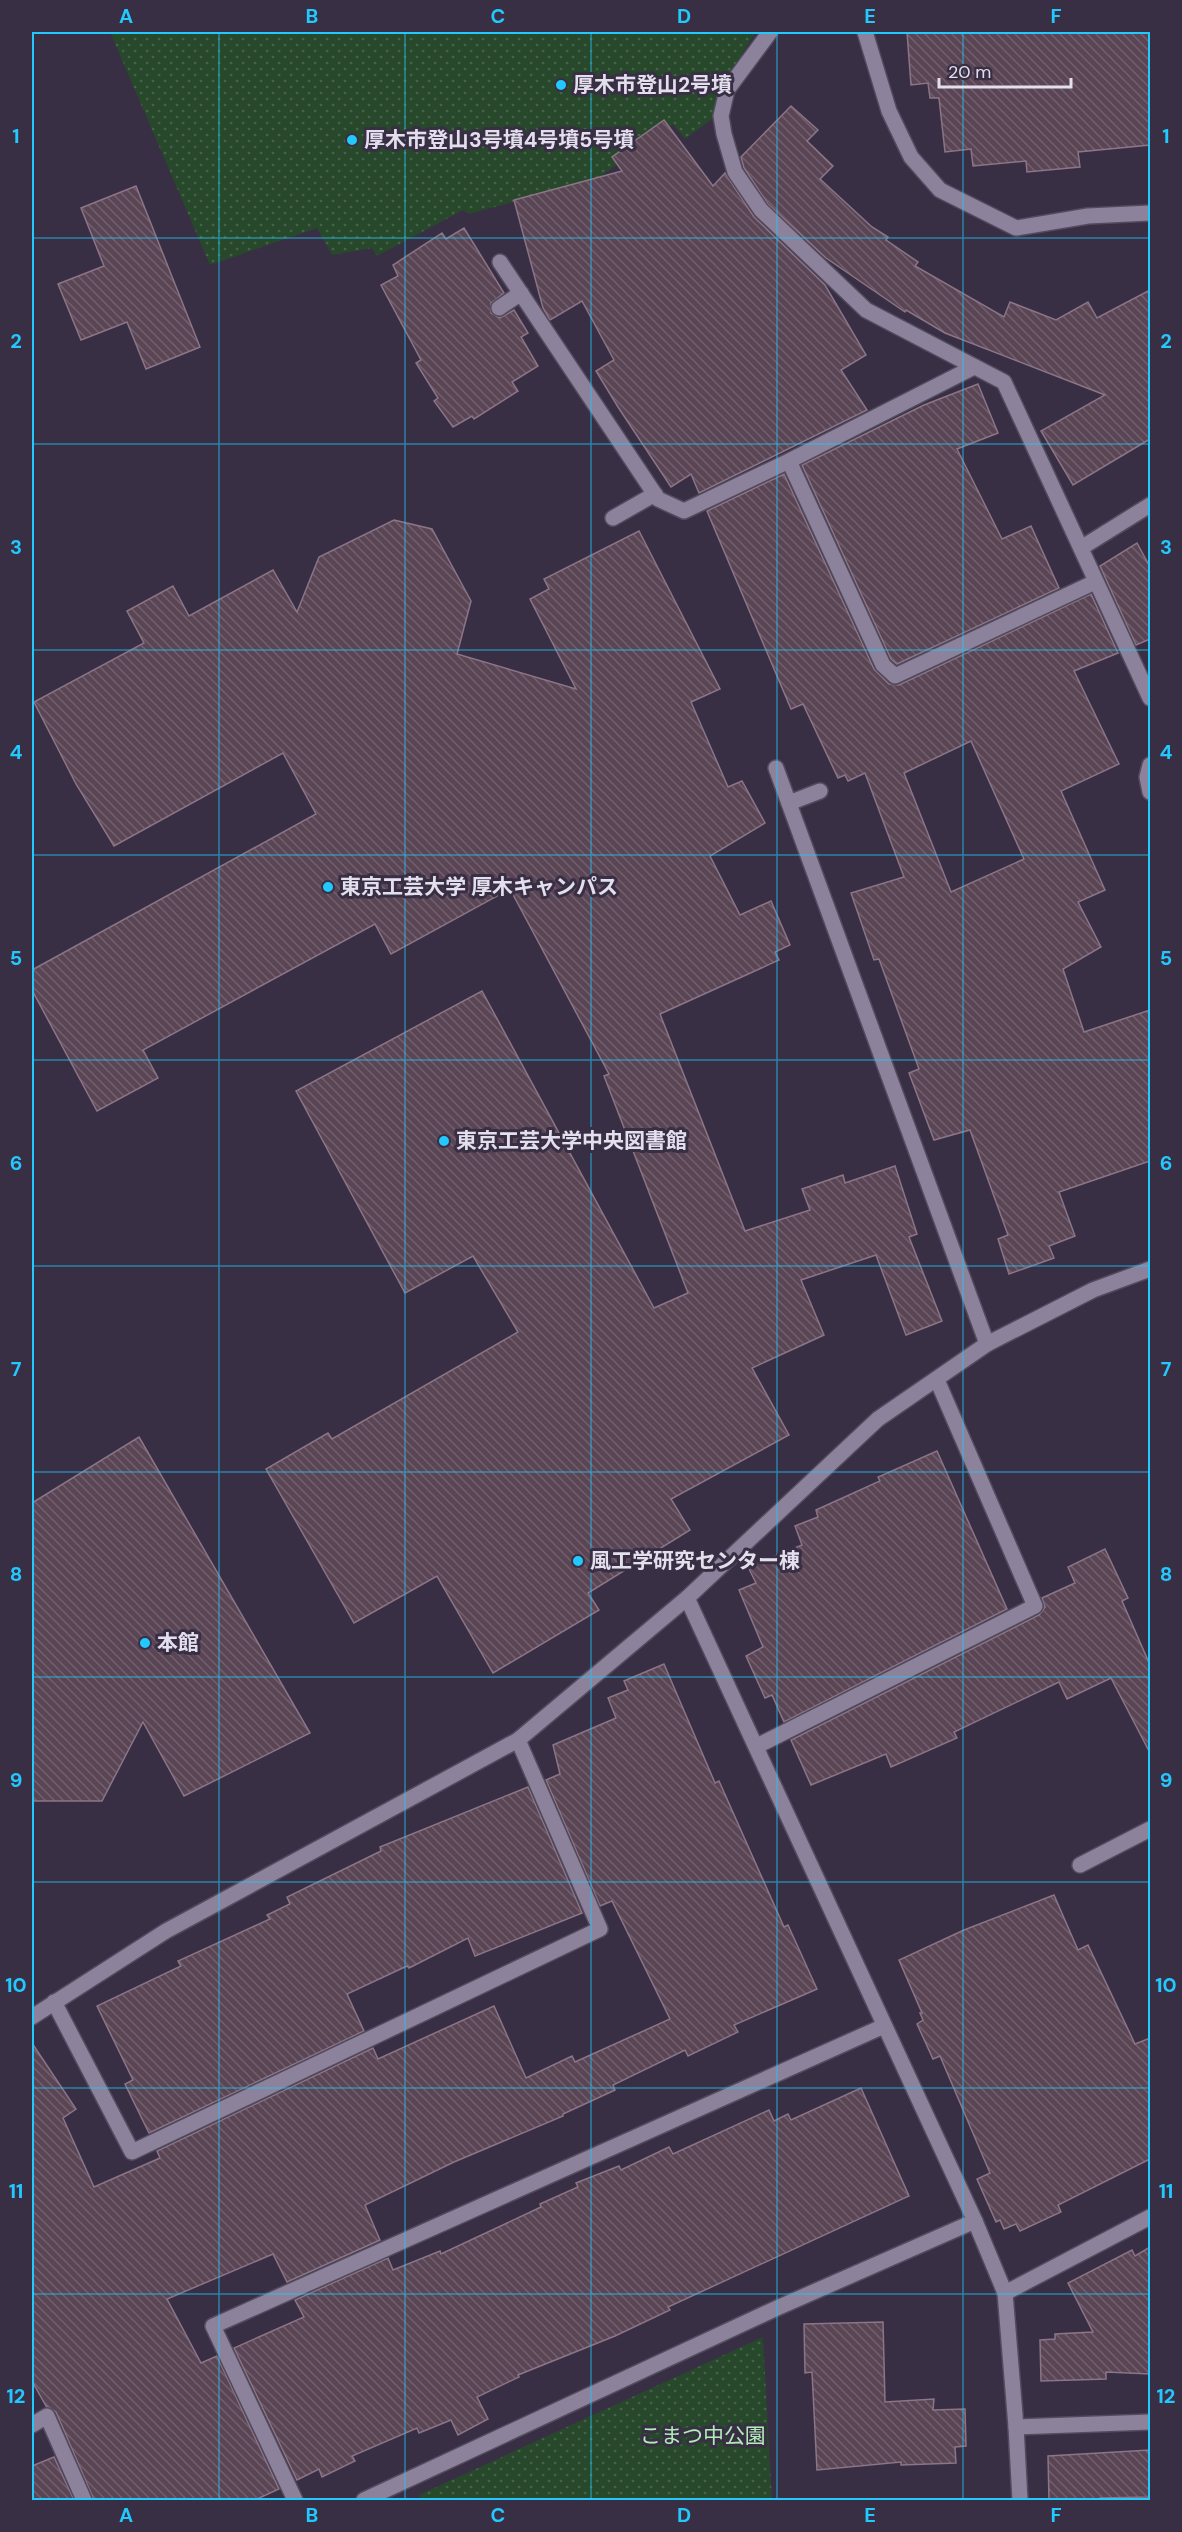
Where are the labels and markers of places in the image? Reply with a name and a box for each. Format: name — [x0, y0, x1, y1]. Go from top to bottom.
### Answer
place label: 厚木市登山2号墳 — [573, 71, 732, 99]
marker: 厚木市登山2号墳 — [554, 78, 568, 92]
place label: 厚木市登山3号墳4号墳5号墳 — [364, 126, 634, 154]
marker: 厚木市登山3号墳4号墳5号墳 — [345, 133, 359, 147]
place label: 東京工芸大学 厚木キャンパス — [340, 873, 618, 901]
marker: 東京工芸大学 厚木キャンパス — [321, 880, 335, 894]
place label: 東京工芸大学中央図書館 — [456, 1127, 687, 1155]
marker: 東京工芸大学中央図書館 — [437, 1134, 451, 1148]
place label: 風工学研究センター棟 — [590, 1547, 800, 1575]
marker: 風工学研究センター棟 — [571, 1554, 585, 1568]
place label: 本館 — [157, 1629, 199, 1657]
marker: 本館 — [138, 1636, 152, 1650]

